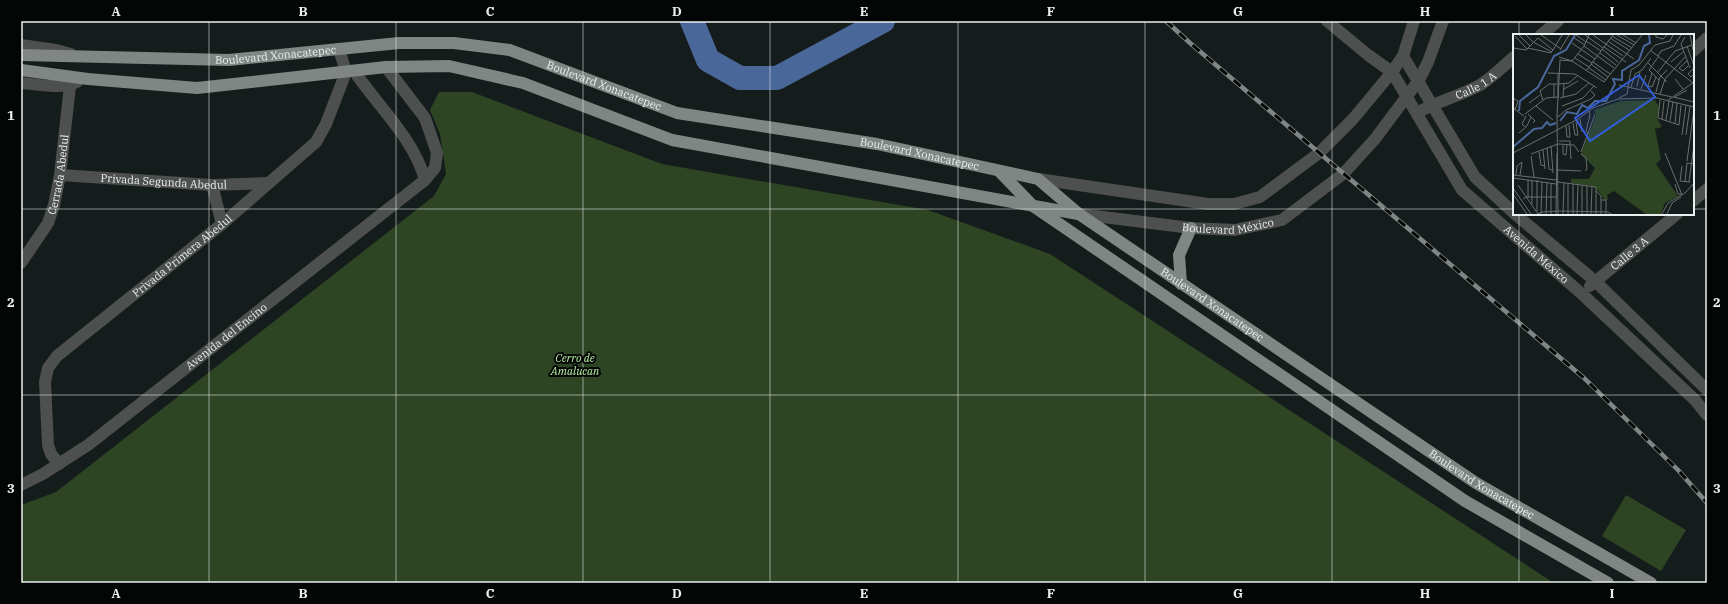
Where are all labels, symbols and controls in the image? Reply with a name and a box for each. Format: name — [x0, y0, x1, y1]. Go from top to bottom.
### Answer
text: A — [111, 3, 121, 20]
text: B — [298, 3, 308, 20]
text: C — [486, 3, 495, 20]
text: D — [672, 3, 682, 20]
text: E — [860, 3, 868, 20]
text: F — [1047, 3, 1055, 20]
text: G — [1233, 3, 1243, 20]
text: H — [1420, 3, 1431, 20]
text: I — [1610, 3, 1615, 20]
inset map — [1513, 34, 1694, 215]
street label: Boulevard Xonacatepec — [215, 42, 337, 67]
street label: Boulevard Xonacatepec — [545, 57, 664, 114]
street label: Calle 1 A — [1453, 68, 1500, 102]
text: 1 — [7, 107, 15, 124]
text: 1 — [1713, 107, 1721, 124]
street label: Cerrada Abedul — [44, 134, 71, 216]
street label: Boulevard Xonacatepec — [859, 134, 981, 173]
street label: Privada Segunda Abedul — [100, 171, 227, 192]
street label: Privada Primera Abedul — [129, 211, 235, 300]
street label: Boulevard México — [1181, 215, 1275, 237]
street label: Avenida México — [1501, 222, 1572, 286]
street label: Calle 3 A — [1608, 234, 1651, 273]
street label: Boulevard Xonacatepec — [1158, 264, 1267, 345]
text: 2 — [7, 294, 15, 311]
text: 2 — [1713, 294, 1721, 311]
street label: Avenida del Encino — [183, 300, 270, 373]
park label: Cerro de Amalucan — [550, 351, 600, 378]
street label: Boulevard Xonacatepec — [1426, 446, 1537, 522]
text: 3 — [7, 480, 15, 497]
text: 3 — [1713, 480, 1721, 497]
text: A — [111, 585, 121, 602]
text: B — [298, 585, 308, 602]
text: C — [486, 585, 495, 602]
text: D — [672, 585, 682, 602]
text: E — [860, 585, 868, 602]
text: F — [1047, 585, 1055, 602]
text: G — [1233, 585, 1243, 602]
text: H — [1420, 585, 1431, 602]
text: I — [1610, 585, 1615, 602]

